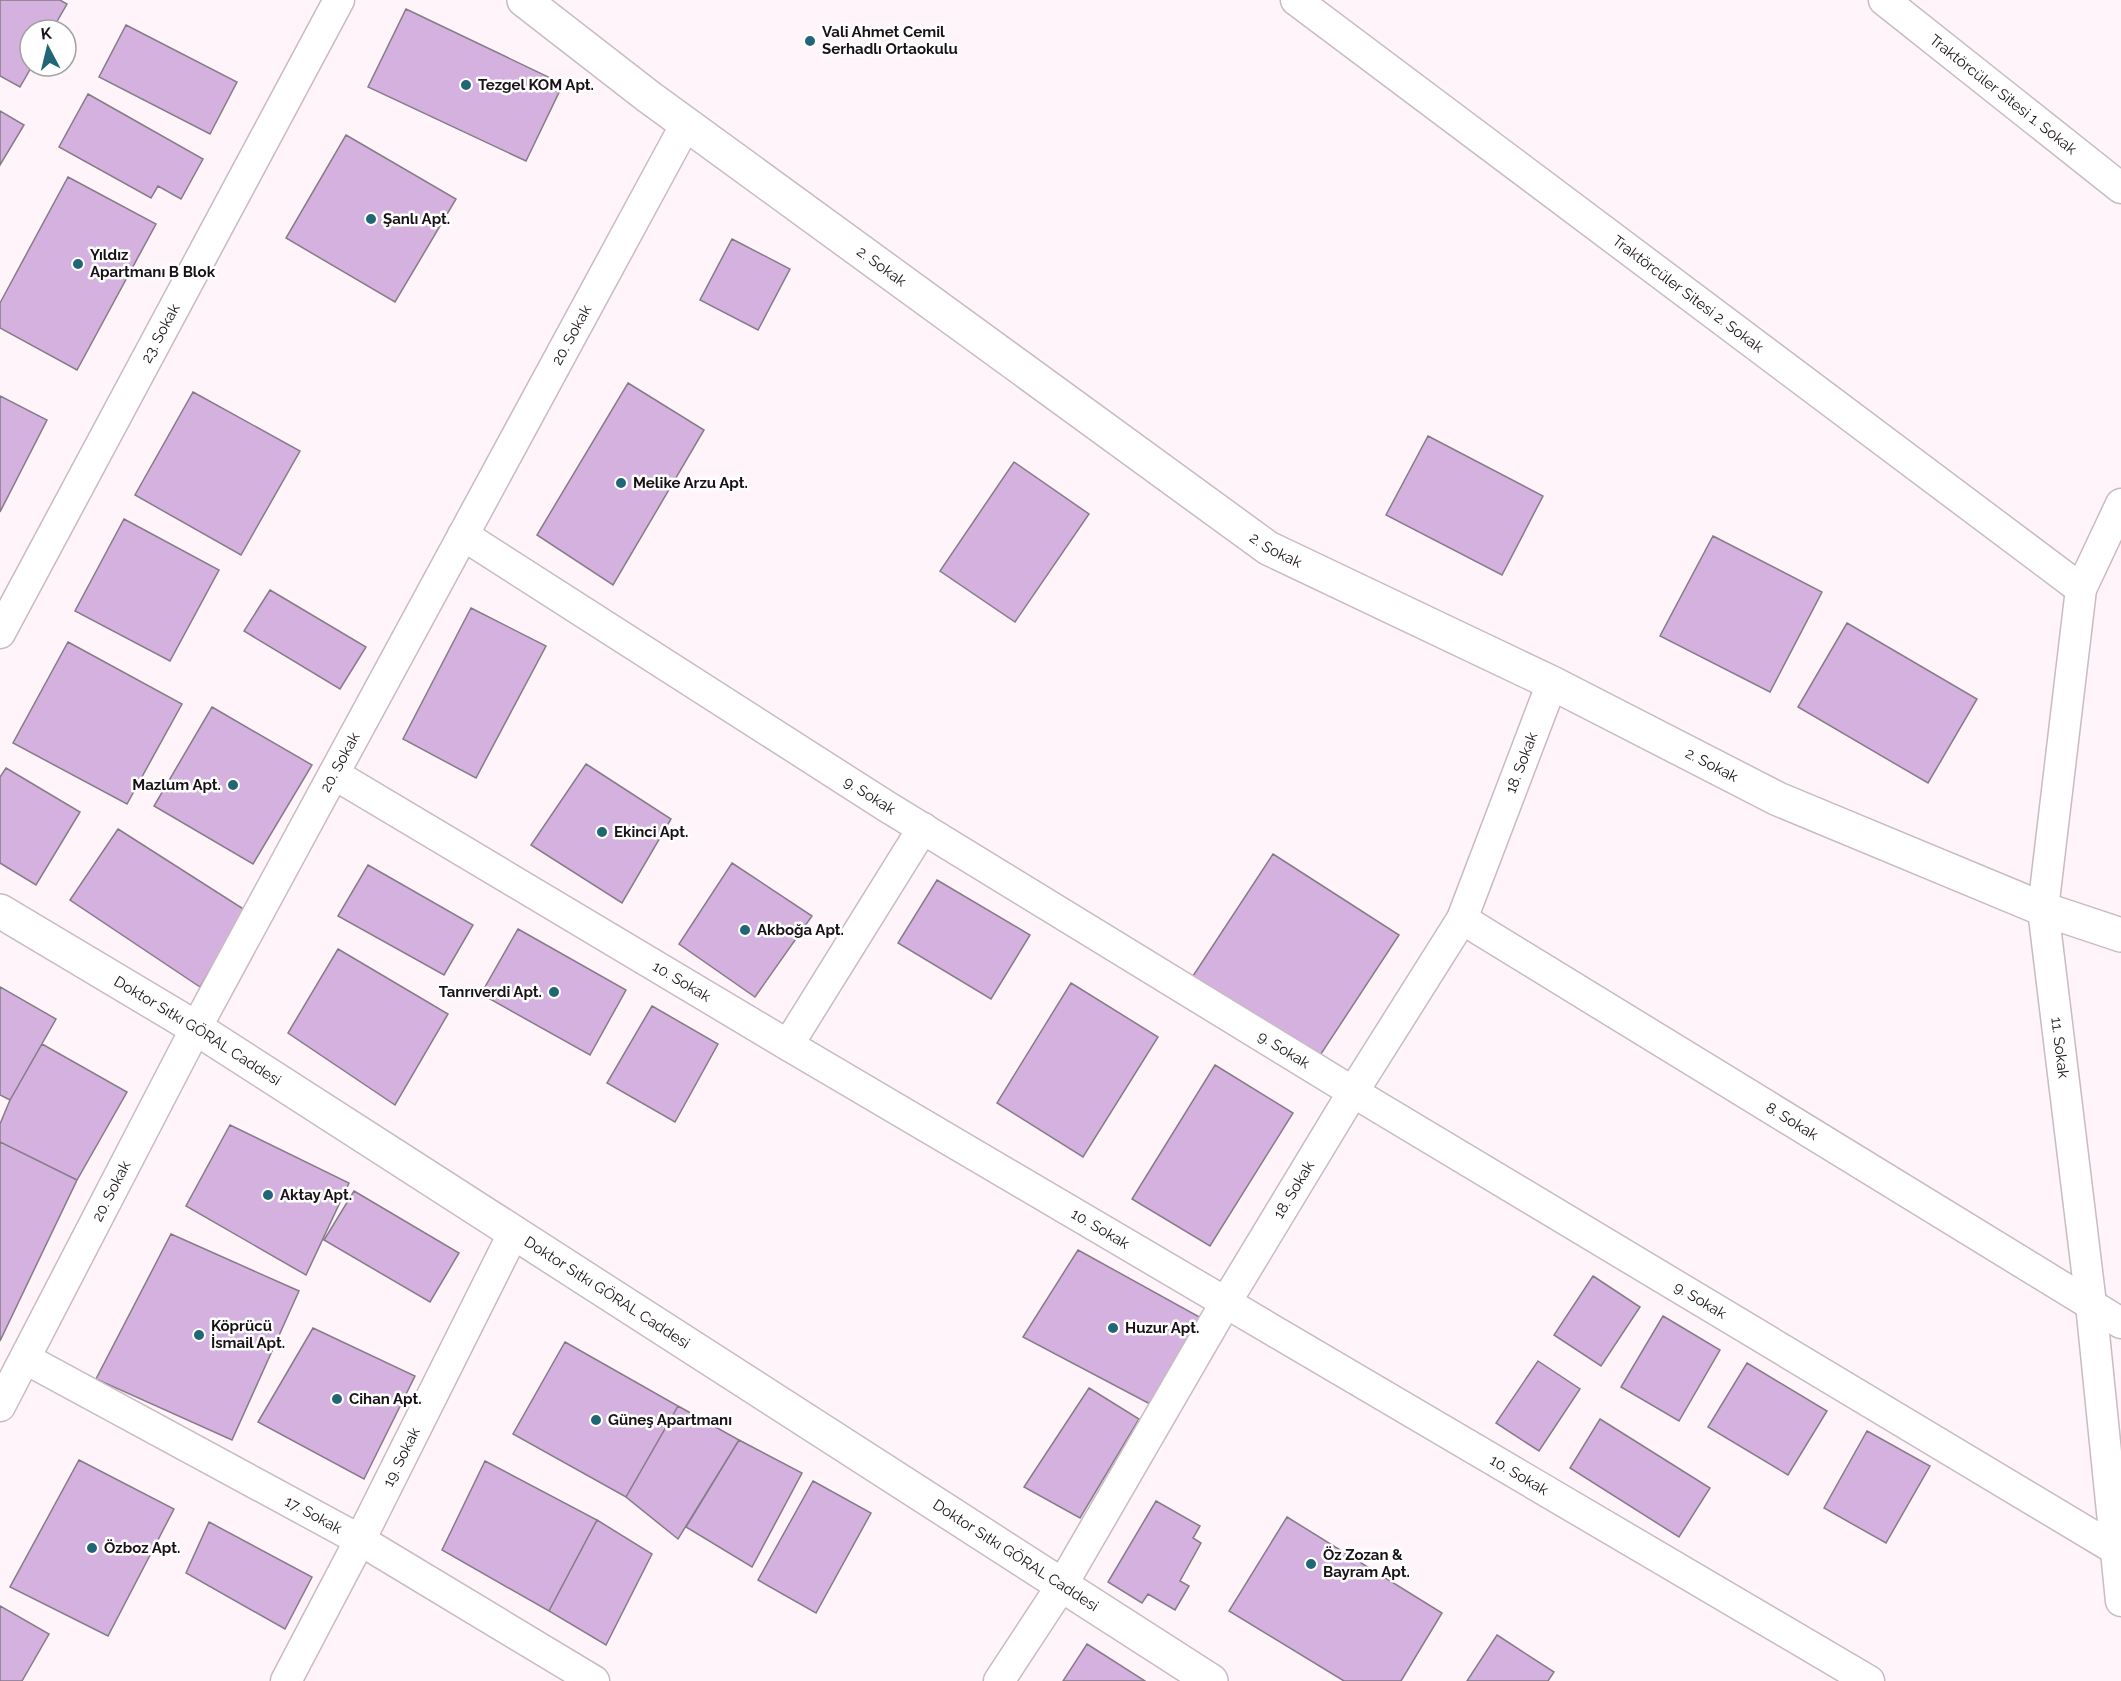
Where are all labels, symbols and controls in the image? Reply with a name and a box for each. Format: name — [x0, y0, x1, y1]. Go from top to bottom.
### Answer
north arrow — [18, 18, 78, 78]
text: K — [40, 23, 53, 44]
place label: Vali Ahmet Cemil Serhadlı Ortaokulu — [822, 23, 958, 58]
street label: Traktörcüler Sitesi 1. Sokak — [1926, 31, 2080, 158]
marker: Vali Ahmet Cemil Serhadlı Ortaokulu — [803, 34, 817, 48]
place label: Tezgel KOM Apt. — [478, 76, 594, 94]
marker: Tezgel KOM Apt. — [459, 78, 473, 92]
place label: Şanlı Apt. — [383, 210, 450, 228]
marker: Şanlı Apt. — [364, 212, 378, 226]
street label: Traktörcüler Sitesi 2. Sokak — [1609, 232, 1767, 357]
street label: 2. Sokak — [853, 243, 910, 290]
place label: Yıldız Apartmanı B Blok — [90, 246, 216, 281]
marker: Yıldız Apartmanı B Blok — [71, 257, 85, 271]
street label: 23. Sokak — [137, 301, 184, 366]
street label: 20. Sokak — [548, 302, 595, 368]
place label: Melike Arzu Apt. — [633, 474, 748, 492]
marker: Melike Arzu Apt. — [614, 476, 628, 490]
street label: 2. Sokak — [1246, 529, 1305, 572]
street label: 20. Sokak — [316, 729, 364, 796]
street label: 18. Sokak — [1502, 730, 1541, 796]
street label: 2. Sokak — [1682, 744, 1741, 786]
street label: 9. Sokak — [841, 772, 899, 819]
place label: Mazlum Apt. — [132, 776, 221, 794]
marker: Mazlum Apt. — [226, 778, 240, 792]
place label: Ekinci Apt. — [614, 823, 688, 841]
marker: Ekinci Apt. — [595, 825, 609, 839]
place label: Akboğa Apt. — [757, 921, 844, 939]
marker: Akboğa Apt. — [738, 923, 752, 937]
street label: 10. Sokak — [649, 957, 714, 1006]
street label: Doktor Sıtkı GÖRAL Caddesi — [111, 972, 284, 1089]
place label: Tanrıverdi Apt. — [439, 983, 542, 1001]
marker: Tanrıverdi Apt. — [547, 985, 561, 999]
street label: 11. Sokak — [2047, 1016, 2073, 1080]
street label: 9. Sokak — [1255, 1027, 1313, 1072]
street label: 8. Sokak — [1763, 1099, 1821, 1144]
street label: 20. Sokak — [88, 1158, 135, 1225]
street label: 18. Sokak — [1270, 1158, 1318, 1222]
place label: Aktay Apt. — [280, 1186, 352, 1204]
marker: Aktay Apt. — [261, 1188, 275, 1202]
street label: 10. Sokak — [1068, 1205, 1133, 1253]
street label: Doktor Sıtkı GÖRAL Caddesi — [521, 1233, 693, 1352]
street label: 9. Sokak — [1671, 1278, 1730, 1323]
place label: Köprücü İsmail Apt. — [211, 1317, 285, 1352]
place label: Huzur Apt. — [1125, 1319, 1199, 1337]
marker: Huzur Apt. — [1106, 1321, 1120, 1335]
marker: Köprücü İsmail Apt. — [192, 1328, 206, 1342]
place label: Cihan Apt. — [349, 1390, 422, 1408]
marker: Cihan Apt. — [330, 1392, 344, 1406]
place label: Güneş Apartmanı — [608, 1411, 732, 1429]
marker: Güneş Apartmanı — [589, 1413, 603, 1427]
street label: 19. Sokak — [379, 1424, 424, 1490]
street label: 10. Sokak — [1487, 1451, 1551, 1499]
street label: 17. Sokak — [282, 1492, 345, 1538]
street label: Doktor Sıtkı GÖRAL Caddesi — [930, 1496, 1102, 1615]
place label: Özboz Apt. — [104, 1539, 180, 1557]
marker: Özboz Apt. — [85, 1541, 99, 1555]
place label: Öz Zozan & Bayram Apt. — [1323, 1546, 1410, 1581]
marker: Öz Zozan & Bayram Apt. — [1304, 1557, 1318, 1571]

